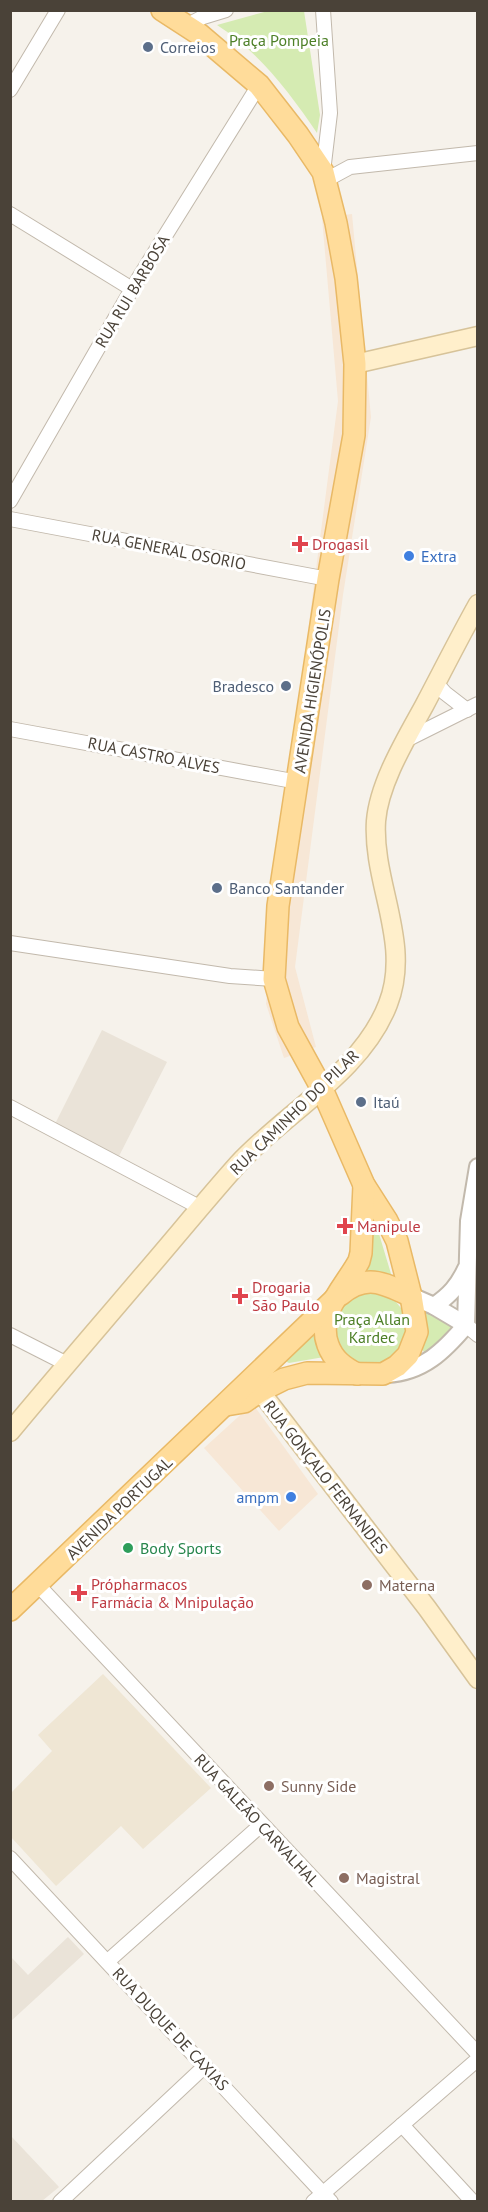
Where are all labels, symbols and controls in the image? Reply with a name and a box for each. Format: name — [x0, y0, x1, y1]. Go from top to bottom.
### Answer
park label: Praça Pompeia — [229, 30, 329, 50]
place label: Correios — [160, 37, 216, 57]
marker: Correios — [141, 40, 155, 54]
street label: RUA RUI BARBOSA — [90, 230, 174, 351]
street label: RUA GENERAL OSORIO — [90, 524, 248, 574]
place label: Drogasil — [312, 534, 369, 554]
marker: Drogasil — [293, 537, 307, 551]
place label: Extra — [421, 546, 457, 566]
marker: Extra — [402, 549, 416, 563]
street label: AVENIDA HIGIENÓPOLIS — [289, 607, 335, 775]
place label: Bradesco — [212, 676, 274, 696]
marker: Bradesco — [279, 679, 293, 693]
street label: RUA CASTRO ALVES — [86, 732, 222, 778]
place label: Banco Santander — [229, 878, 345, 898]
marker: Banco Santander — [210, 881, 224, 895]
street label: RUA CAMINHO DO PILAR — [225, 1045, 363, 1179]
place label: Itaú — [373, 1092, 400, 1112]
marker: Itaú — [354, 1095, 368, 1109]
place label: Manipule — [357, 1216, 421, 1236]
marker: Manipule — [338, 1219, 352, 1233]
place label: Drogaria São Paulo — [252, 1277, 319, 1315]
marker: Drogaria São Paulo — [233, 1289, 247, 1303]
park label: Praça Allan Kardec — [334, 1309, 410, 1347]
street label: RUA GONÇALO FERNANDES — [260, 1396, 392, 1558]
street label: AVENIDA PORTUGAL — [62, 1452, 176, 1564]
place label: ampm — [236, 1487, 279, 1507]
marker: ampm — [284, 1490, 298, 1504]
place label: Body Sports — [140, 1538, 222, 1558]
marker: Body Sports — [121, 1541, 135, 1555]
place label: Própharmacos Farmácia & Mnipulação — [91, 1574, 254, 1612]
place label: Materna — [379, 1575, 435, 1595]
marker: Materna — [360, 1578, 374, 1592]
marker: Própharmacos Farmácia & Mnipulação — [72, 1586, 86, 1600]
street label: RUA GALEÃO CARVALHAL — [190, 1749, 324, 1891]
place label: Sunny Side — [281, 1776, 356, 1796]
marker: Sunny Side — [262, 1779, 276, 1793]
place label: Magistral — [356, 1868, 420, 1888]
marker: Magistral — [337, 1871, 351, 1885]
street label: RUA DUQUE DE CAXIAS — [109, 1963, 233, 2095]

